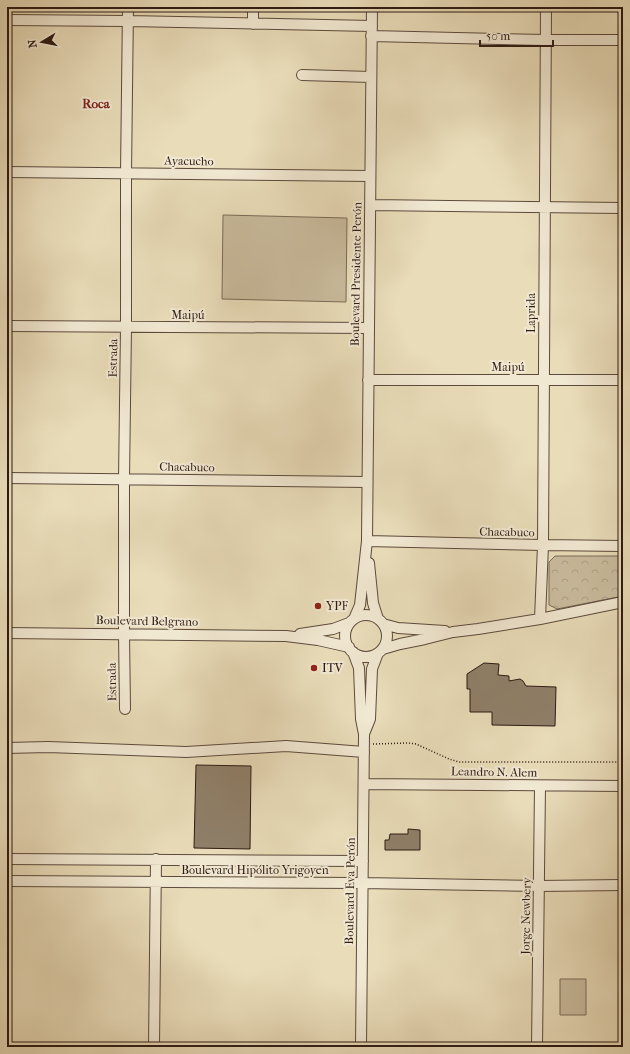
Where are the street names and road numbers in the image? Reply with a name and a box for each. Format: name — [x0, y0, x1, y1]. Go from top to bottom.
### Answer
street label: Ayacucho — [163, 154, 214, 168]
street label: Boulevard Presidente Perón — [348, 202, 364, 346]
street label: Laprida — [524, 293, 538, 333]
street label: Maipú — [171, 308, 205, 322]
street label: Estrada — [106, 338, 120, 378]
street label: Maipú — [491, 360, 525, 374]
street label: Chacabuco — [159, 460, 215, 474]
street label: Chacabuco — [479, 525, 535, 539]
street label: Boulevard Belgrano — [96, 613, 198, 629]
street label: Estrada — [105, 662, 119, 702]
street label: Leandro N. Alem — [451, 764, 537, 780]
street label: Boulevard Eva Perón — [342, 837, 358, 945]
street label: Boulevard Hipólito Yrigoyen — [181, 863, 329, 877]
street label: Jorge Newbery — [518, 876, 534, 956]

